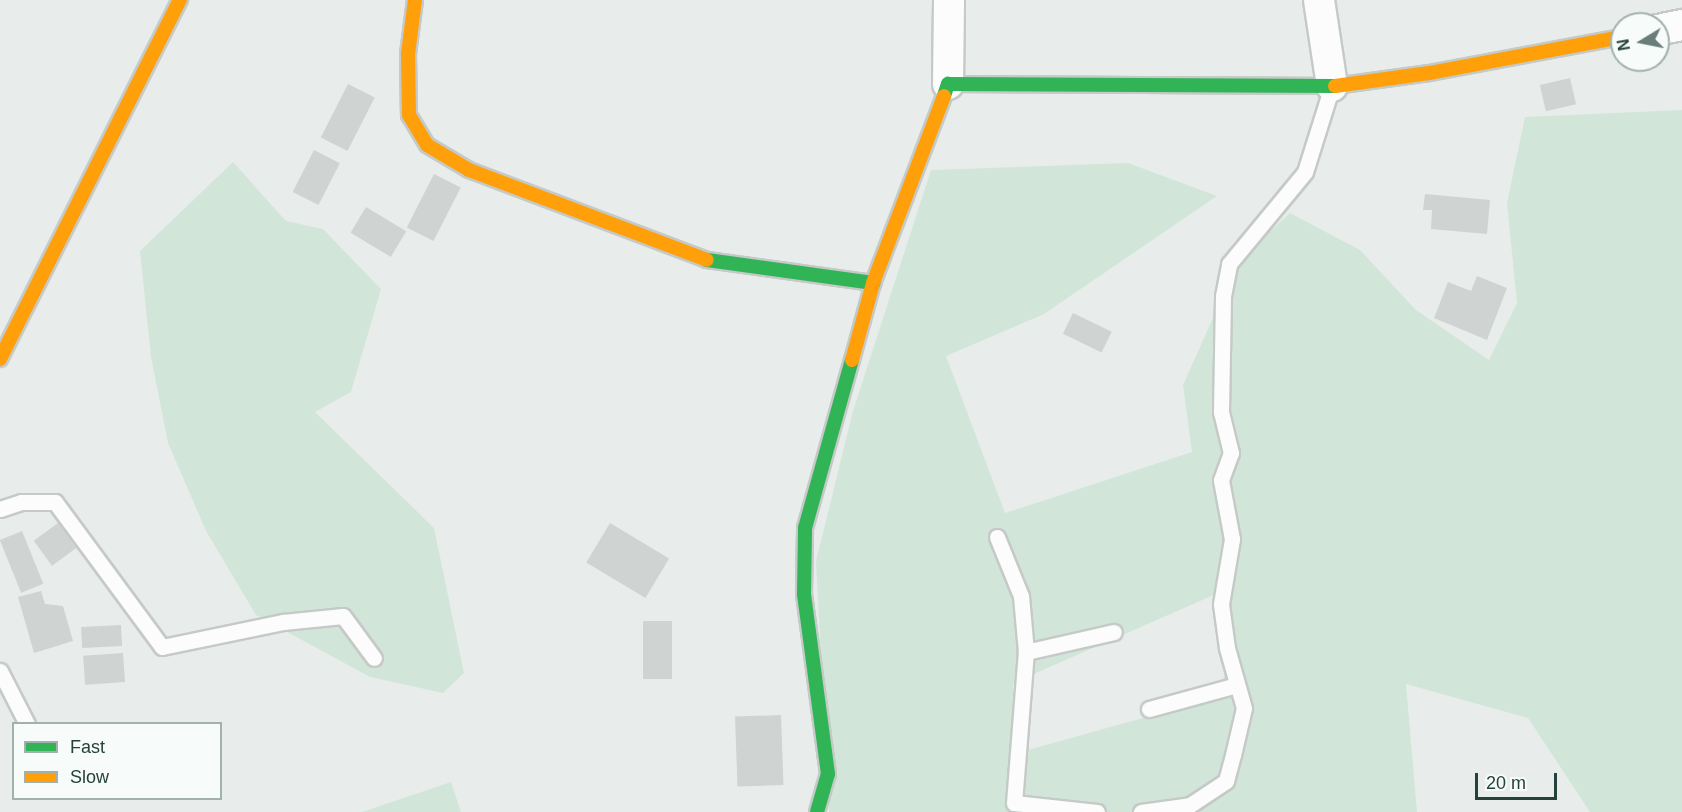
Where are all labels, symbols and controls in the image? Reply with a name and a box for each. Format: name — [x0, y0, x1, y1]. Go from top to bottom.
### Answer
north arrow — [1610, 12, 1670, 72]
text: N — [1614, 38, 1633, 52]
legend — [12, 722, 222, 800]
text: Fast — [70, 737, 105, 757]
scale bar — [1478, 761, 1560, 799]
text: Slow — [70, 767, 109, 787]
text: 20 m — [1486, 773, 1526, 793]

